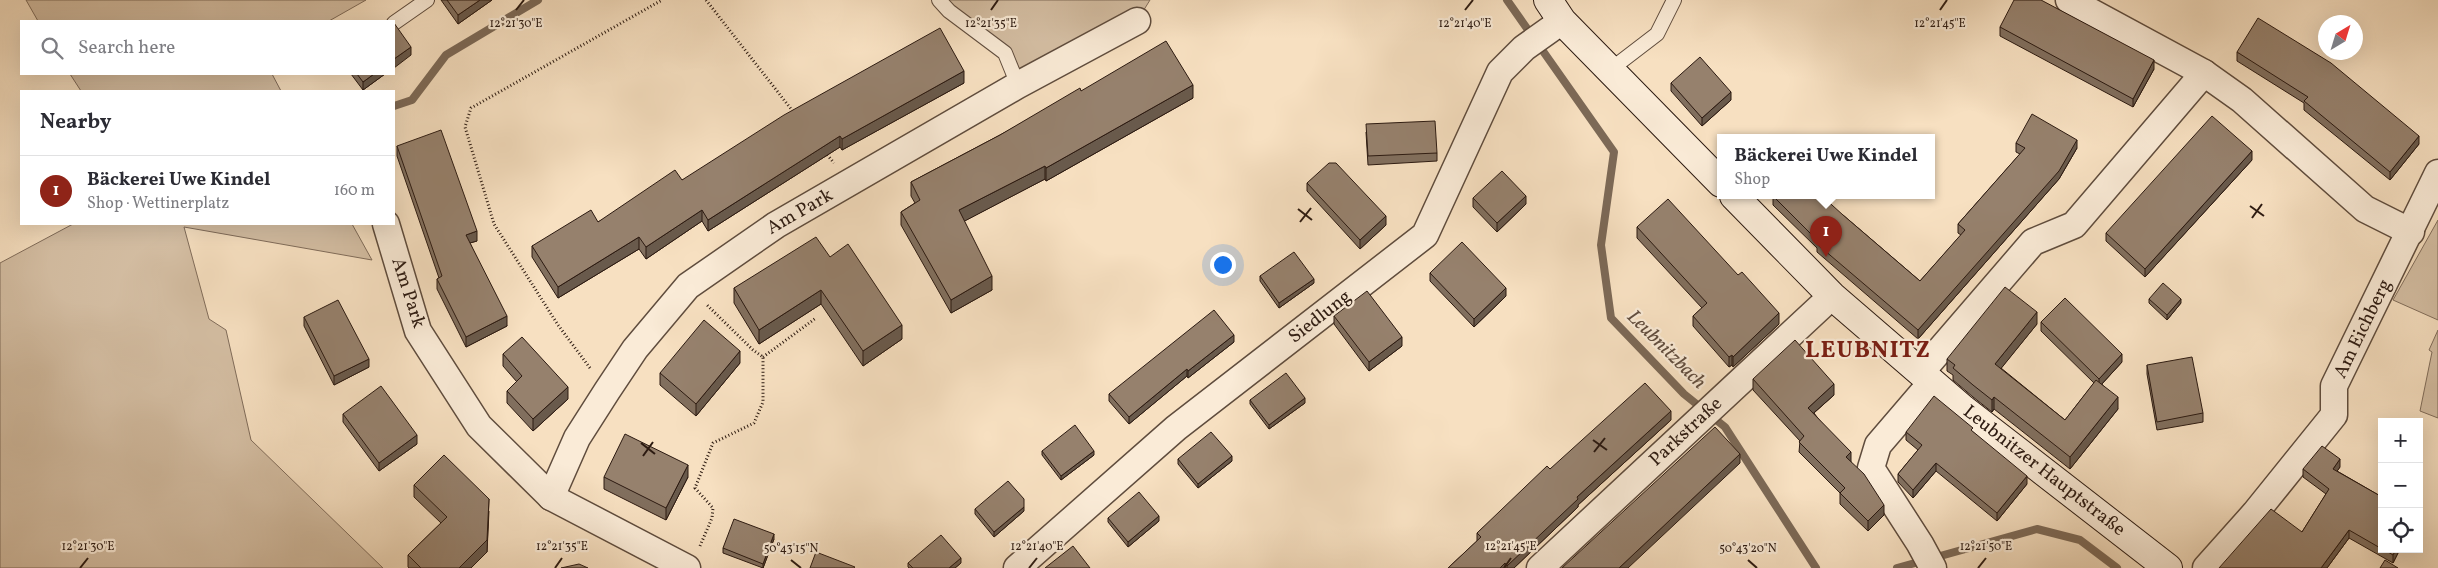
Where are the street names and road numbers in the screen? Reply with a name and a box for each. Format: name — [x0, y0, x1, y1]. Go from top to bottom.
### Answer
street label: Am Park — [762, 183, 838, 241]
street label: Am Park — [384, 254, 432, 332]
street label: Am Eichberg — [2328, 275, 2398, 383]
street label: Siedlung — [1283, 284, 1357, 350]
street label: Parkstraße — [1644, 391, 1728, 473]
street label: Leubnitzer Hauptstraße — [1957, 399, 2131, 543]

